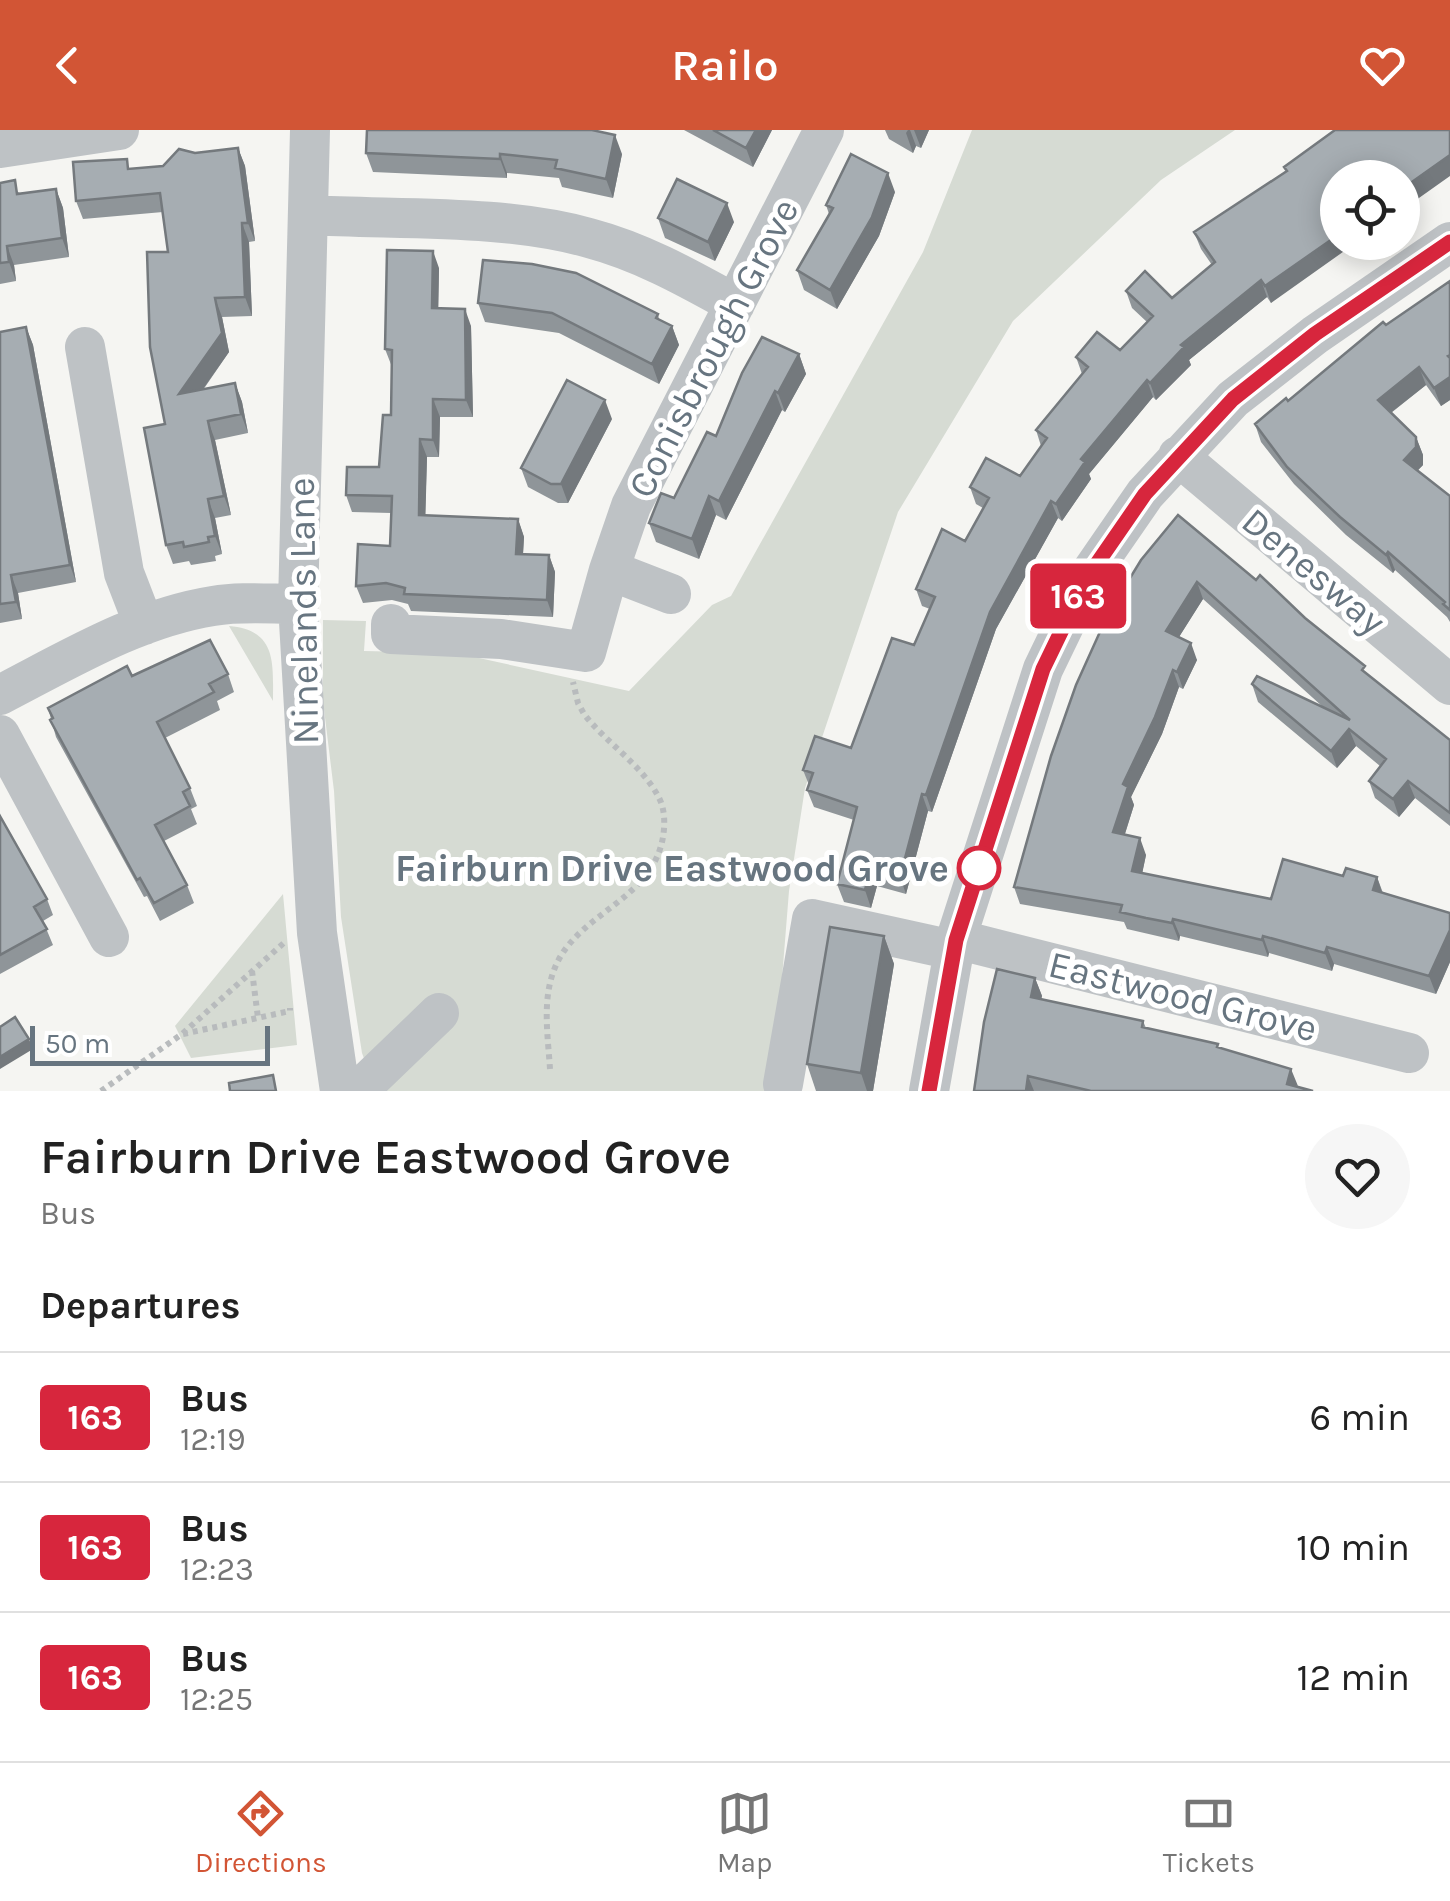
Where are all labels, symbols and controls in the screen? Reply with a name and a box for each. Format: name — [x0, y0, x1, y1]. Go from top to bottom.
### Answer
icon: back — [40, 38, 95, 93]
icon: heart — [1355, 38, 1410, 93]
text: Railo — [671, 39, 779, 91]
map controls — [1320, 160, 1420, 260]
button: locate — [1320, 160, 1420, 260]
street label: Conisbrough Grove — [619, 191, 808, 505]
street label: Ninelands Lane — [279, 477, 328, 745]
street label: Denesway — [1233, 498, 1395, 644]
line badge: 163 — [1020, 564, 1136, 628]
text: 163 — [1050, 576, 1106, 617]
place label: Fairburn Drive Eastwood Grove — [395, 846, 949, 891]
marker: Fairburn Drive Eastwood Grove — [958, 847, 1000, 889]
street label: Eastwood Grove — [1044, 941, 1322, 1052]
scale bar — [30, 1021, 270, 1066]
text: 50 m — [45, 1027, 110, 1060]
button: heart — [1305, 1124, 1410, 1229]
text: Fairburn Drive Eastwood Grove — [40, 1129, 731, 1185]
text: Bus — [40, 1195, 96, 1232]
text: Departures — [40, 1283, 240, 1328]
text: Bus — [180, 1376, 249, 1421]
text: 6 min — [1309, 1395, 1410, 1440]
text: 163 — [67, 1397, 123, 1438]
text: 12:19 — [180, 1421, 246, 1458]
text: Bus — [180, 1506, 249, 1551]
text: 10 min — [1296, 1525, 1410, 1570]
text: 163 — [67, 1527, 123, 1568]
text: 12:23 — [180, 1551, 254, 1588]
text: Bus — [180, 1636, 249, 1681]
text: 12 min — [1297, 1655, 1410, 1700]
text: 163 — [67, 1657, 123, 1698]
text: 12:25 — [180, 1681, 253, 1718]
tab: Directions — [195, 1786, 327, 1879]
tab: Map — [717, 1786, 772, 1879]
tab: Tickets — [1163, 1786, 1255, 1879]

